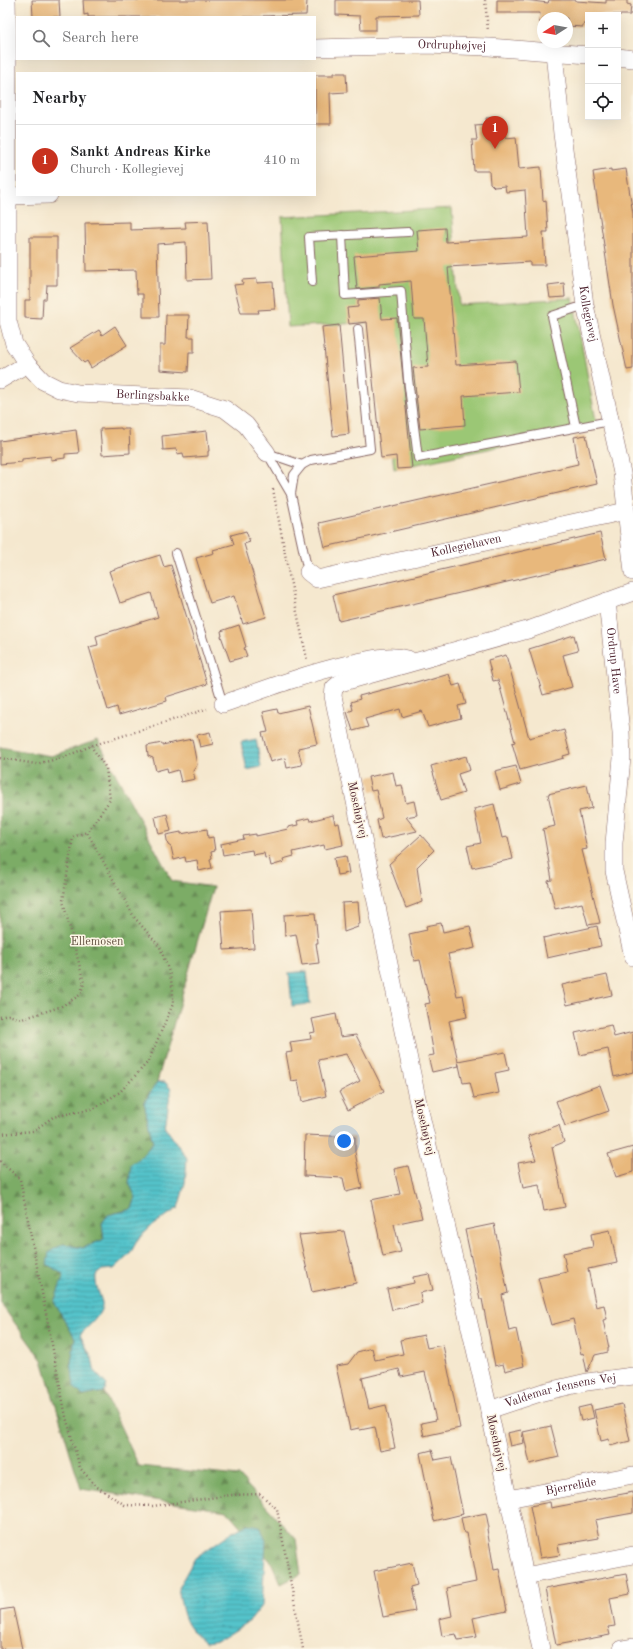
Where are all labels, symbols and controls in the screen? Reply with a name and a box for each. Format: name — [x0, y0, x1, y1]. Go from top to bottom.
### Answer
north arrow — [537, 12, 573, 48]
map controls — [585, 12, 621, 120]
button: + — [585, 12, 621, 48]
search box — [16, 16, 316, 60]
icon: search — [30, 27, 52, 49]
text: Search here — [62, 31, 139, 46]
street label: Ordruphøjvej — [417, 39, 486, 53]
button: − — [585, 48, 621, 84]
button: locate — [585, 84, 621, 120]
text: Nearby — [32, 90, 87, 107]
pin: 1 — [482, 116, 508, 149]
text: Sankt Andreas Kirke — [70, 145, 211, 160]
text: 1 — [41, 154, 49, 167]
text: 410 m — [263, 154, 300, 167]
text: Church · Kollegievej — [70, 163, 184, 176]
street label: Kollegievej — [576, 285, 599, 343]
street label: Berlingsbakke — [116, 389, 190, 404]
street label: Kollegiehaven — [429, 532, 503, 560]
street label: Ordrup Have — [604, 627, 623, 695]
street label: Mosehøjvej — [345, 780, 369, 840]
park label: Ellemosen — [71, 936, 124, 948]
street label: Mosehøjvej — [412, 1097, 436, 1157]
your location — [334, 1131, 354, 1151]
street label: Valdemar Jensens Vej — [503, 1372, 617, 1410]
street label: Mosehøjvej — [484, 1413, 508, 1473]
street label: Bjerrelide — [545, 1476, 598, 1498]

